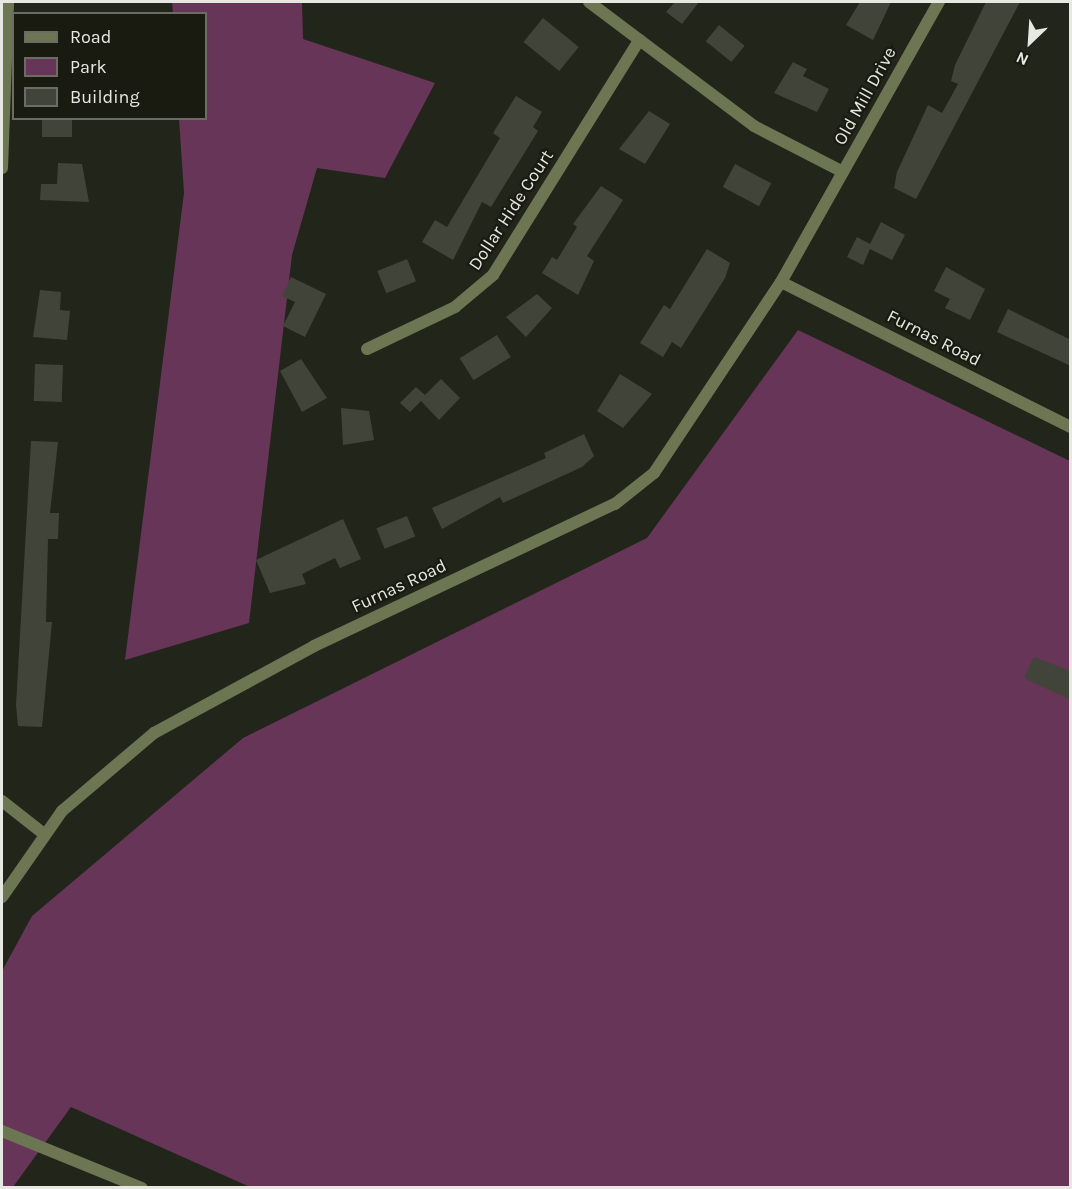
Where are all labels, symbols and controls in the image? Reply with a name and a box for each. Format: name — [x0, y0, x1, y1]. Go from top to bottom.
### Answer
legend — [12, 12, 207, 120]
north arrow — [1000, 12, 1060, 72]
text: Road — [70, 26, 111, 48]
street label: Old Mill Drive — [829, 43, 901, 149]
text: N — [1013, 48, 1031, 70]
text: Park — [70, 56, 107, 78]
text: Building — [70, 86, 140, 108]
street label: Dollar Hide Court — [464, 146, 558, 274]
street label: Furnas Road — [884, 305, 984, 371]
street label: Furnas Road — [348, 555, 450, 617]

